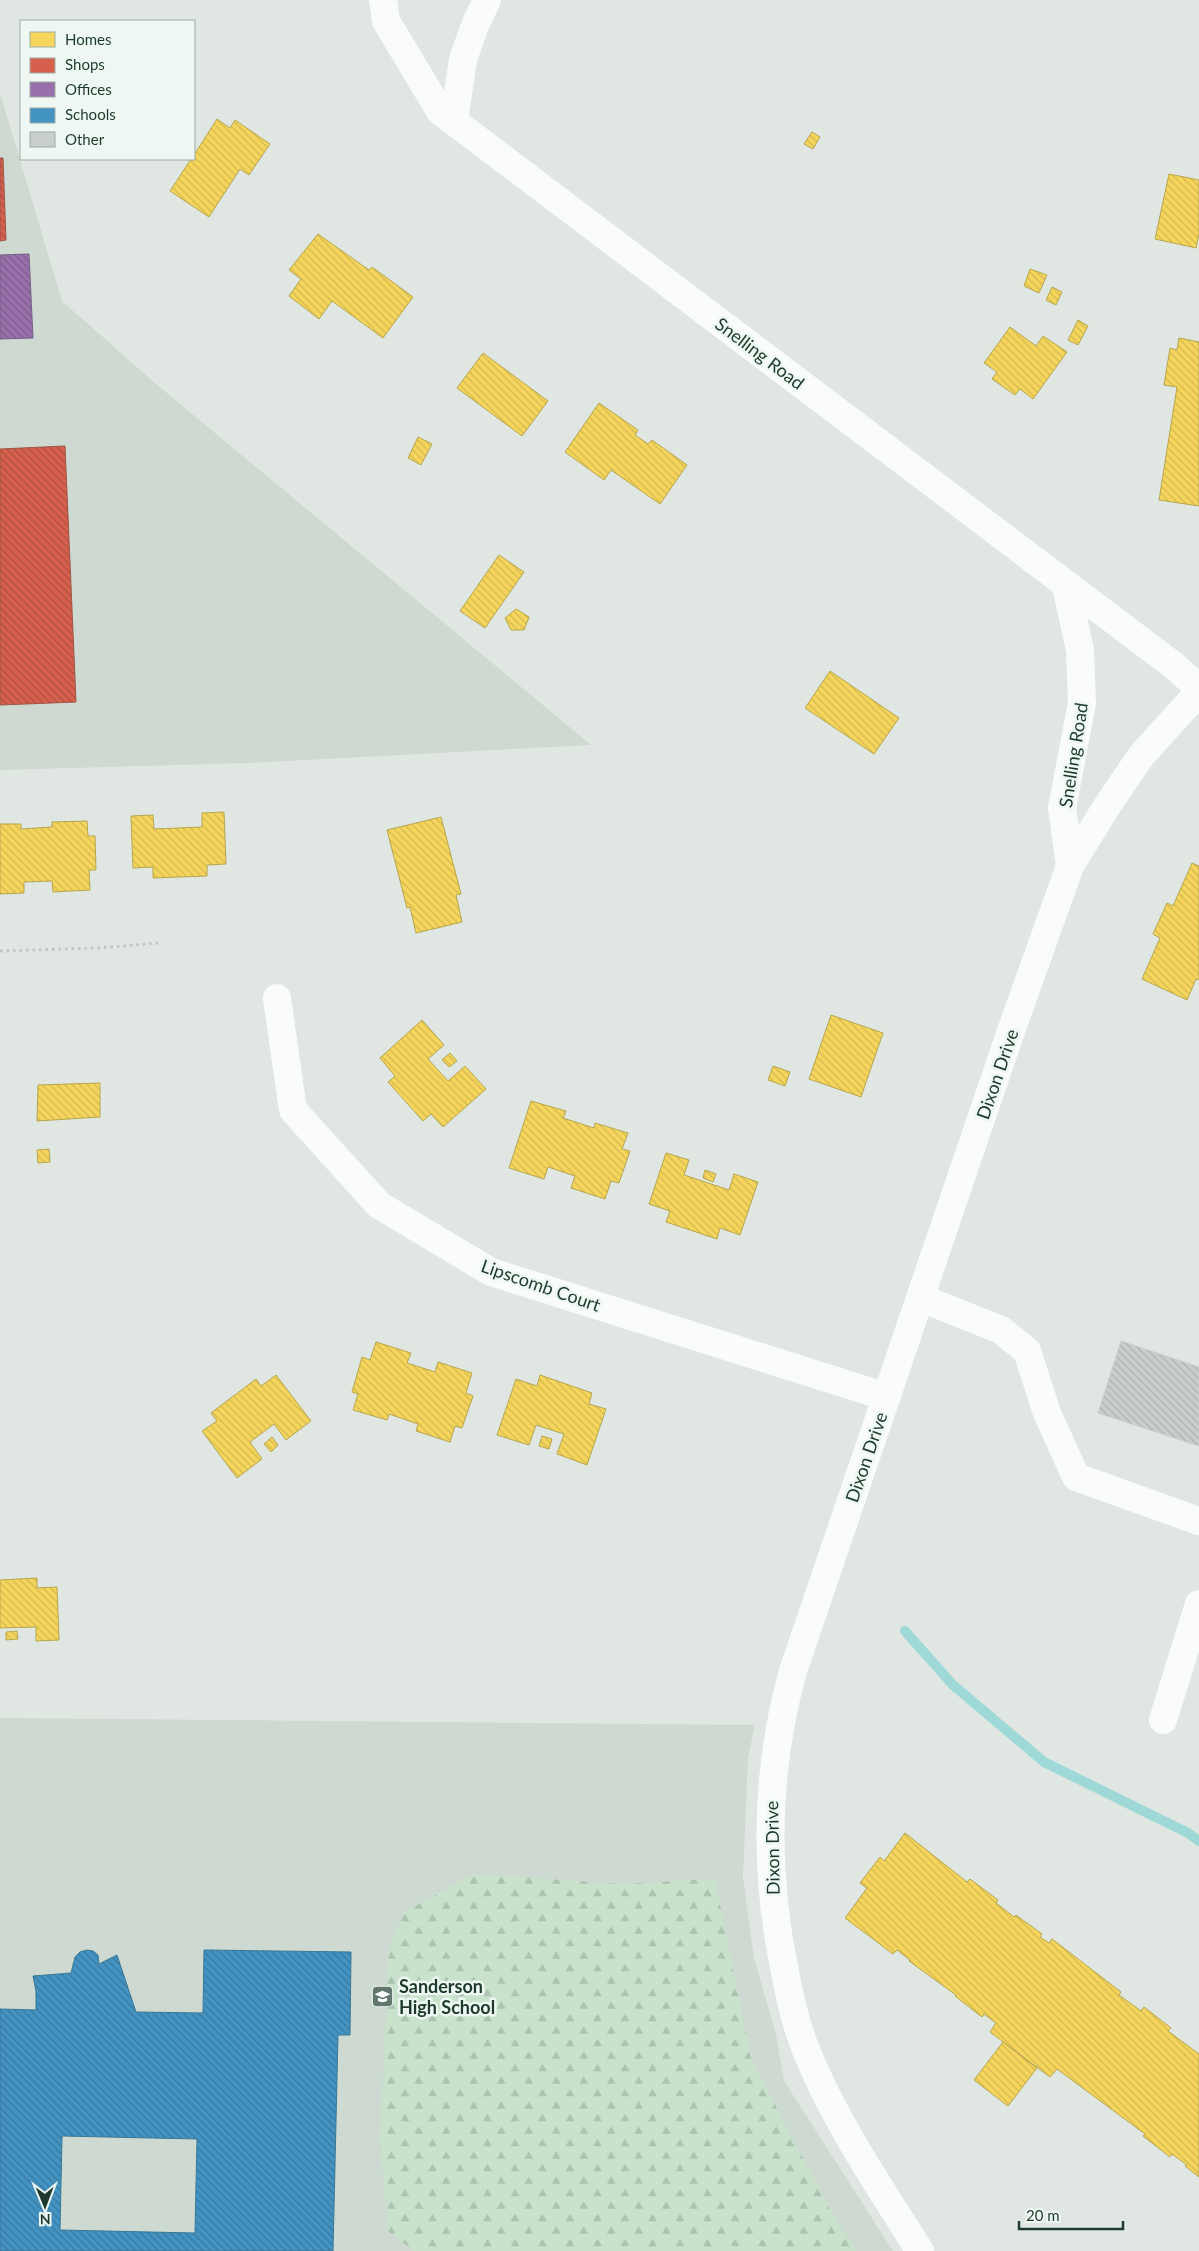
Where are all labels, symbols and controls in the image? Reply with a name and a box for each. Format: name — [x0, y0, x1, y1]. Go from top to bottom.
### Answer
legend — [20, 20, 195, 160]
text: Homes — [65, 30, 111, 48]
text: Shops — [65, 55, 105, 73]
text: Offices — [65, 80, 112, 98]
text: Schools — [65, 105, 116, 123]
text: Other — [65, 130, 105, 148]
street label: Snelling Road — [711, 312, 809, 394]
street label: Snelling Road — [1054, 701, 1092, 809]
street label: Dixon Drive — [971, 1026, 1023, 1122]
street label: Lipscomb Court — [478, 1254, 604, 1316]
street label: Dixon Drive — [840, 1409, 892, 1505]
street label: Dixon Drive — [760, 1801, 784, 1895]
place label: Sanderson High School — [399, 1975, 495, 2018]
school or university icon: Sanderson High School — [371, 1984, 395, 2008]
north arrow — [20, 2181, 70, 2231]
scale bar — [1019, 2198, 1123, 2230]
text: 20 m — [1026, 2206, 1060, 2224]
text: N — [40, 2211, 51, 2228]

